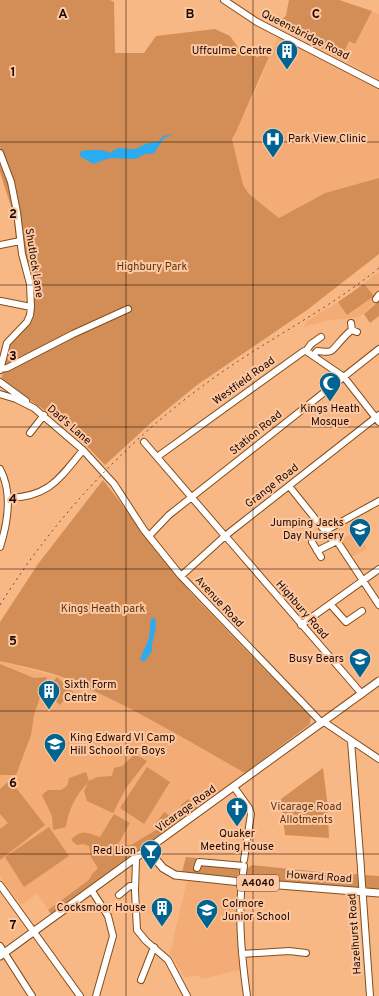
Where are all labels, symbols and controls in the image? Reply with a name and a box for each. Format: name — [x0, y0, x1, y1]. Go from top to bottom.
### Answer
text: A — [58, 7, 68, 23]
text: B — [186, 7, 195, 23]
street label: Queensbridge Road — [259, 7, 351, 63]
text: C — [312, 7, 320, 23]
building icon: Uffculme Centre — [274, 38, 300, 71]
place label: Uffculme Centre — [192, 44, 272, 58]
text: 1 — [10, 65, 16, 81]
hospital icon: Park View Clinic — [260, 126, 286, 159]
place label: Park View Clinic — [288, 132, 366, 146]
text: 2 — [9, 207, 17, 223]
street label: Shutlock Lane — [22, 227, 46, 299]
park label: Highbury Park — [117, 260, 188, 274]
text: 3 — [9, 349, 17, 365]
street label: Westfield Road — [210, 354, 278, 408]
mosque icon: Kings Heath Mosque — [317, 370, 343, 403]
street label: Dad's Lane — [44, 402, 94, 448]
place label: Kings Heath Mosque — [300, 402, 360, 429]
street label: Station Road — [227, 408, 285, 458]
street label: Grange Road — [242, 461, 302, 511]
text: 4 — [9, 492, 17, 508]
place label: Jumping Jacks Day Nursery — [270, 516, 344, 543]
school or university icon: Jumping Jacks Day Nursery — [347, 516, 373, 549]
street label: Avenue Road — [192, 574, 246, 630]
street label: Highbury Road — [273, 578, 331, 642]
park label: Kings Heath park — [61, 602, 145, 616]
text: 5 — [9, 634, 17, 650]
school or university icon: Busy Bears — [347, 646, 373, 679]
place label: Busy Bears — [289, 652, 344, 666]
building icon: Sixth Form Centre — [36, 678, 62, 711]
place label: Sixth Form Centre — [64, 678, 117, 705]
school or university icon: King Edward VI Camp Hill School for Boys — [42, 731, 68, 764]
place label: King Edward VI Camp Hill School for Boys — [70, 731, 175, 758]
text: 6 — [9, 776, 17, 792]
street label: Vicarage Road — [153, 782, 219, 836]
church icon: Quaker Meeting House — [224, 795, 250, 828]
park label: Vicarage Road Allotments — [270, 800, 342, 827]
place label: Quaker Meeting House — [200, 827, 274, 854]
bar icon: Red Lion — [138, 838, 164, 871]
place label: Red Lion — [93, 844, 136, 858]
street label: Howard Road — [286, 868, 352, 886]
road number: A4040 — [237, 875, 279, 891]
street label: Hazelhurst Road — [345, 893, 365, 975]
building icon: Cocksmoor House — [149, 895, 175, 928]
school or university icon: Colmore Junior School — [194, 897, 220, 930]
place label: Colmore Junior School — [222, 897, 290, 924]
place label: Cocksmoor House — [56, 901, 146, 915]
text: 7 — [10, 918, 17, 934]

